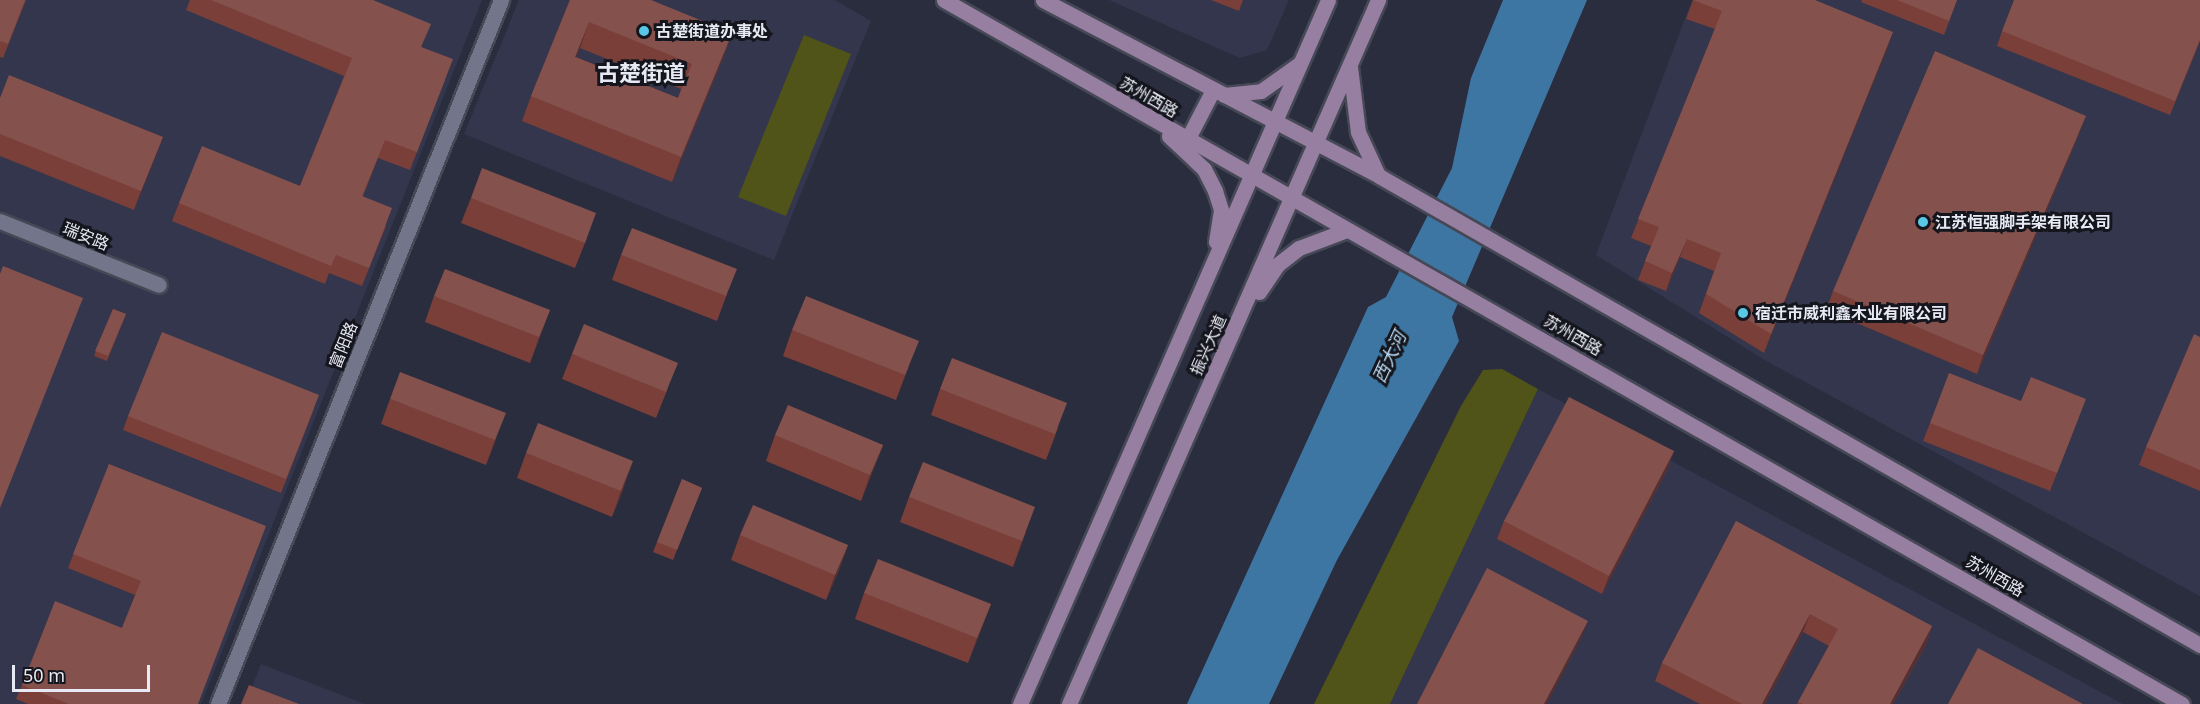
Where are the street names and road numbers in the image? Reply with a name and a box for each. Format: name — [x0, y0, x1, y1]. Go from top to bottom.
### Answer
street label: 苏州西路 — [1116, 73, 1182, 121]
street label: 瑞安路 — [60, 218, 112, 254]
street label: 苏州西路 — [1540, 311, 1606, 359]
street label: 振兴大道 — [1186, 312, 1230, 378]
street label: 富阳路 — [325, 319, 361, 371]
street label: 苏州西路 — [1962, 552, 2028, 600]

